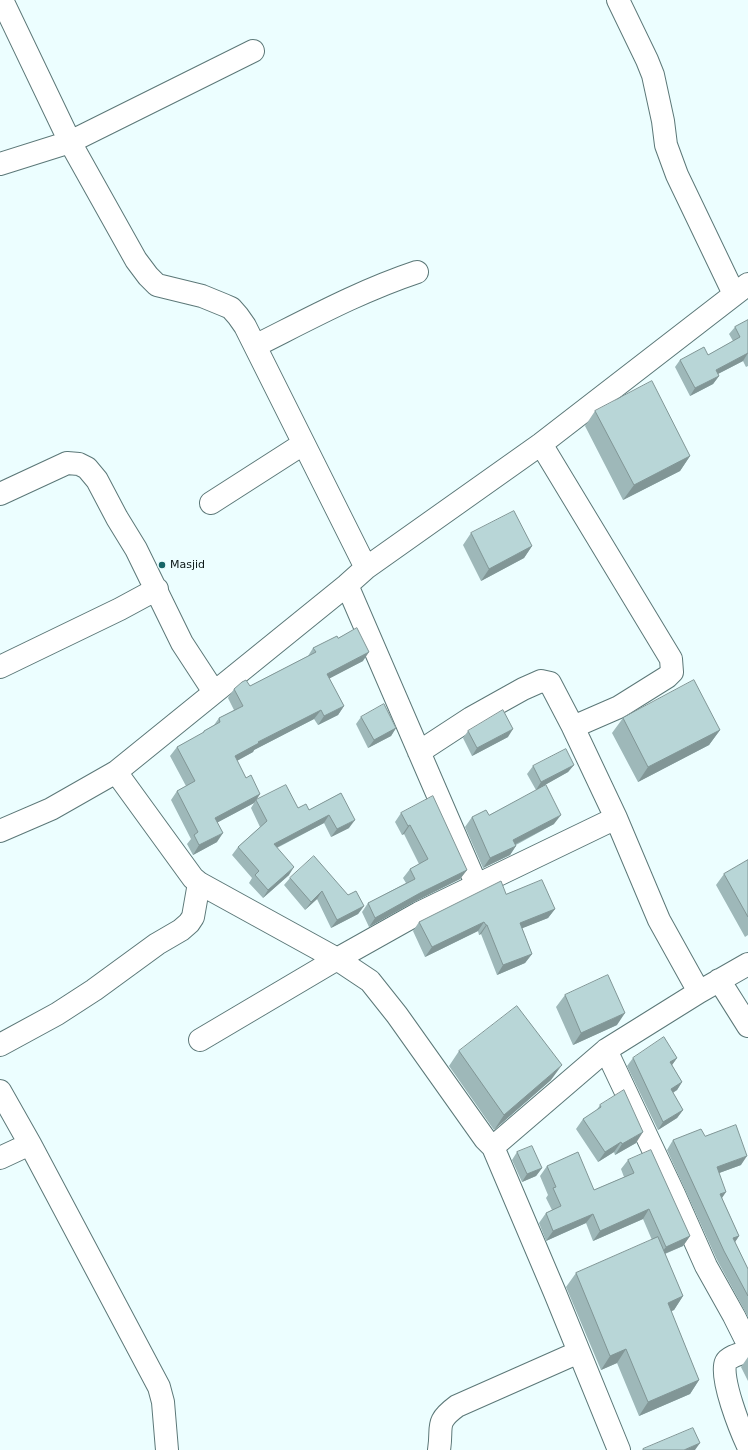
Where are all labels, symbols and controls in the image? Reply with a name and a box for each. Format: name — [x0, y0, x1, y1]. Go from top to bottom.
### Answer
place label: Masjid — [170, 558, 205, 572]
marker: Masjid — [157, 560, 167, 570]

